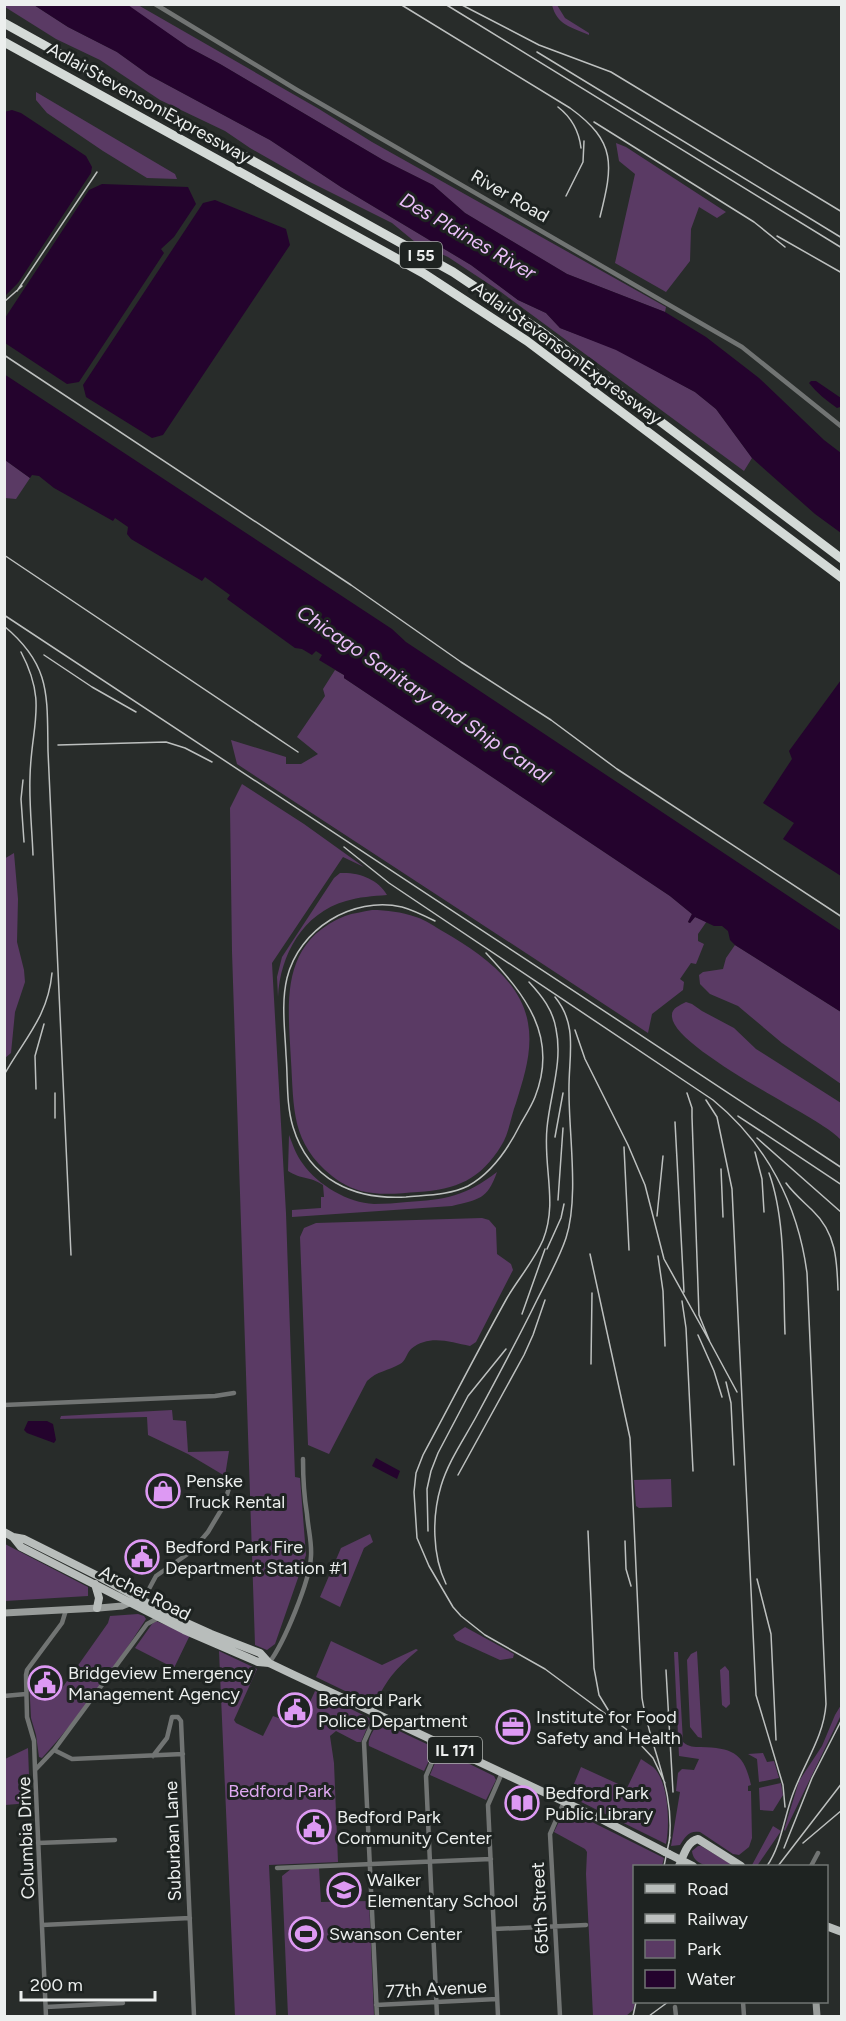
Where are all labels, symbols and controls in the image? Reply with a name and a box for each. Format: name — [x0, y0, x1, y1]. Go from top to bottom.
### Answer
street label: Adlai Stevenson Expressway — [43, 38, 255, 168]
street label: River Road — [467, 165, 553, 227]
water label: Des Plaines River — [396, 187, 541, 285]
road number: I 55 — [400, 242, 442, 268]
street label: Adlai Stevenson Expressway — [468, 277, 667, 430]
water label: Chicago Sanitary and Ship Canal — [293, 600, 556, 788]
place label: Penske Truck Rental — [186, 1470, 285, 1513]
shop icon: Penske Truck Rental — [145, 1473, 181, 1509]
place label: Bedford Park Fire Department Station #1 — [165, 1536, 348, 1579]
public building icon: Bedford Park Fire Department Station #1 — [124, 1539, 160, 1575]
street label: Archer Road — [96, 1561, 194, 1625]
place label: Bridgeview Emergency Management Agency — [68, 1662, 253, 1705]
public building icon: Bridgeview Emergency Management Agency — [27, 1665, 63, 1701]
place label: Bedford Park Police Department — [318, 1689, 468, 1732]
public building icon: Bedford Park Police Department — [277, 1692, 313, 1728]
place label: Institute for Food Safety and Health — [536, 1706, 681, 1749]
office icon: Institute for Food Safety and Health — [495, 1709, 531, 1745]
road number: IL 171 — [428, 1737, 482, 1763]
street label: Columbia Drive — [13, 1776, 39, 1900]
street label: Suburban Lane — [160, 1780, 186, 1902]
park label: Bedford Park — [228, 1780, 332, 1802]
place label: Bedford Park Public Library — [545, 1782, 654, 1825]
library icon: Bedford Park Public Library — [504, 1785, 540, 1821]
place label: Bedford Park Community Center — [337, 1806, 492, 1849]
public building icon: Bedford Park Community Center — [296, 1809, 332, 1845]
street label: 65th Street — [527, 1861, 553, 1955]
legend — [633, 1865, 828, 2003]
place label: Walker Elementary School — [367, 1869, 518, 1912]
school or university icon: Walker Elementary School — [326, 1872, 362, 1908]
text: Road — [687, 1878, 728, 1900]
text: Railway — [687, 1908, 749, 1930]
sports icon: Swanson Center — [288, 1916, 324, 1952]
place label: Swanson Center — [329, 1923, 462, 1945]
text: Park — [687, 1938, 722, 1960]
scale bar — [21, 1964, 154, 2002]
text: Water — [687, 1968, 735, 1990]
text: 200 m — [30, 1974, 83, 1996]
street label: 77th Avenue — [385, 1975, 487, 2003]

